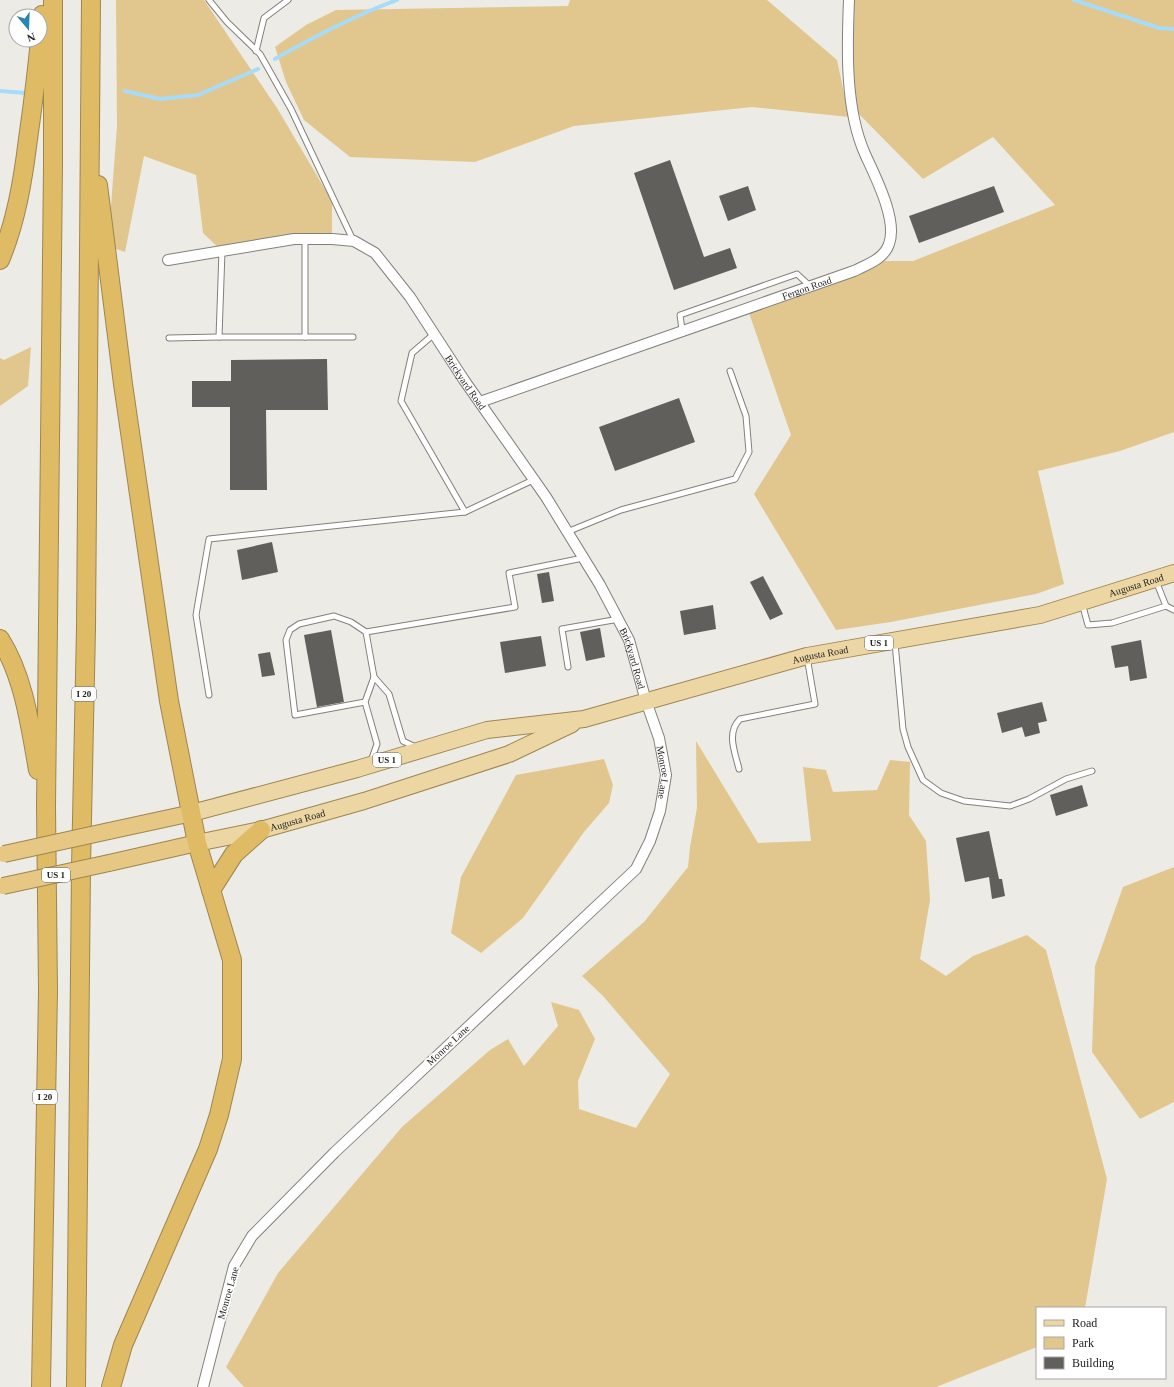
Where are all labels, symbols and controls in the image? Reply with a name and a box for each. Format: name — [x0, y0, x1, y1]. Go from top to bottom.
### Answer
north arrow — [8, 8, 48, 48]
text: N — [25, 30, 37, 44]
street label: Fergon Road — [780, 274, 833, 301]
street label: Brickyard Road — [444, 353, 488, 411]
street label: Augusta Road — [1107, 571, 1165, 599]
street label: Brickyard Road — [618, 626, 648, 690]
road number: US 1 — [865, 636, 893, 650]
street label: Augusta Road — [791, 643, 849, 665]
road number: I 20 — [72, 687, 96, 701]
street label: Monroe Lane — [655, 745, 672, 800]
road number: US 1 — [373, 753, 401, 767]
street label: Augusta Road — [268, 807, 326, 833]
road number: US 1 — [42, 868, 70, 882]
street label: Monroe Lane — [424, 1022, 472, 1067]
road number: I 20 — [33, 1090, 57, 1104]
street label: Monroe Lane — [215, 1265, 241, 1321]
legend — [1036, 1307, 1166, 1379]
text: Road — [1072, 1316, 1097, 1330]
text: Park — [1072, 1336, 1094, 1350]
text: Building — [1072, 1356, 1114, 1370]

